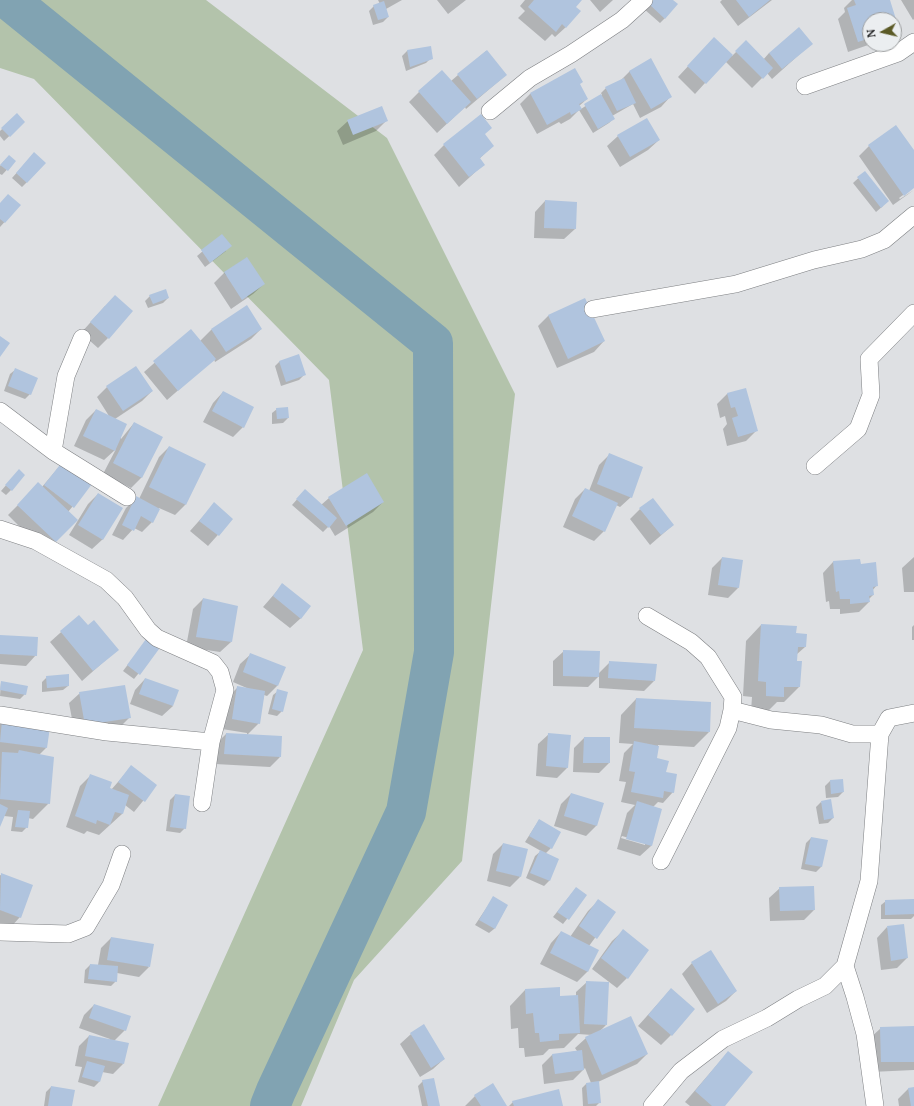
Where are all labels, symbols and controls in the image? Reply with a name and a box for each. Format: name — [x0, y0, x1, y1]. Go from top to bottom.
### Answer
north arrow — [862, 12, 902, 52]
text: N — [863, 28, 879, 39]

